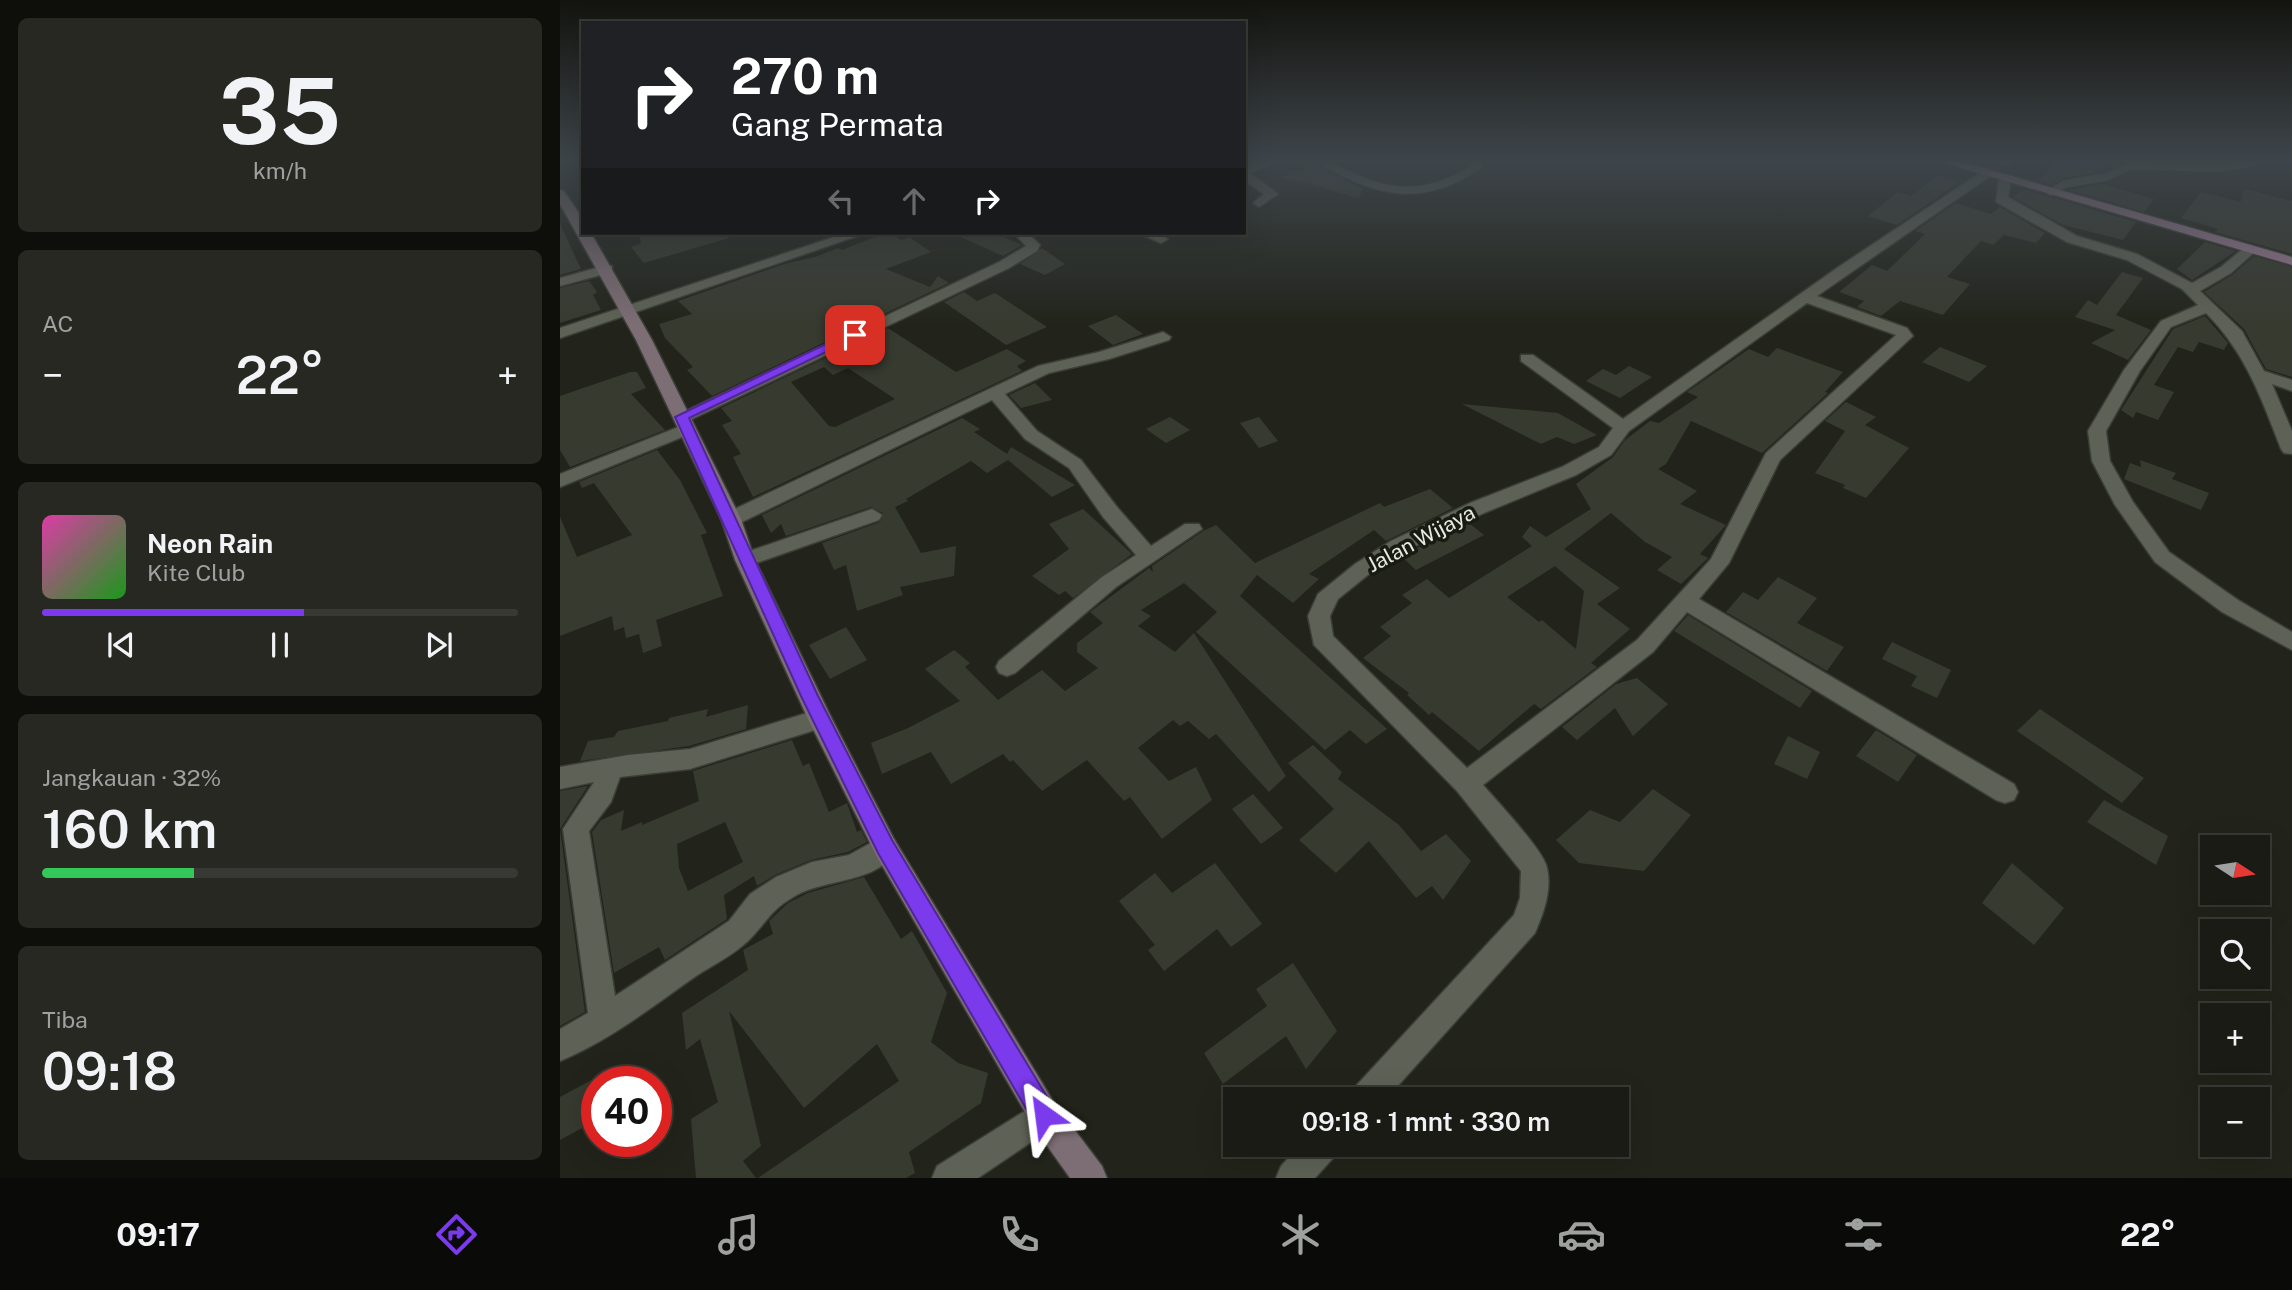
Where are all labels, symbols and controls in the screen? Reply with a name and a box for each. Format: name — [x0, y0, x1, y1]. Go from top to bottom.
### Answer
text: 270 m — [731, 47, 879, 105]
icon: right — [616, 49, 707, 140]
text: 35 — [219, 58, 341, 164]
text: Gang Permata — [731, 106, 944, 143]
text: km/h — [253, 157, 307, 184]
icon: left — [822, 182, 860, 220]
icon: ahead — [895, 182, 933, 220]
icon: right — [968, 182, 1006, 220]
pin — [825, 305, 885, 365]
text: AC — [42, 310, 73, 337]
icon: arrive — [836, 316, 874, 354]
text: 22° — [236, 345, 324, 406]
text: − — [42, 353, 63, 398]
text: + — [497, 353, 518, 398]
street label: Jalan Wijaya — [1362, 500, 1479, 578]
text: Neon Rain — [147, 528, 273, 559]
text: Kite Club — [147, 559, 245, 586]
icon: previous — [102, 626, 140, 664]
icon: pause — [261, 626, 299, 664]
icon: next — [420, 626, 458, 664]
text: Jangkauan · 32% — [42, 764, 221, 791]
text: 160 km — [42, 799, 217, 860]
north arrow — [2200, 835, 2270, 905]
map controls — [2200, 835, 2270, 1157]
button: search — [2200, 919, 2270, 989]
button: + — [2200, 1003, 2270, 1073]
text: Tiba — [42, 1006, 88, 1033]
text: 09:18 — [42, 1041, 177, 1102]
speed limit sign: 40 — [581, 1066, 672, 1157]
position arrow — [1007, 1078, 1081, 1152]
button: − — [2200, 1087, 2270, 1157]
text: 09:18 · 1 mnt · 330 m — [1302, 1106, 1550, 1137]
icon: directions — [432, 1210, 481, 1259]
icon: music — [714, 1210, 763, 1259]
icon: phone — [995, 1210, 1044, 1259]
icon: climate — [1276, 1210, 1325, 1259]
icon: car — [1557, 1210, 1606, 1259]
icon: filters — [1839, 1210, 1888, 1259]
text: 09:17 — [116, 1216, 200, 1253]
text: 22° — [2120, 1216, 2176, 1253]

